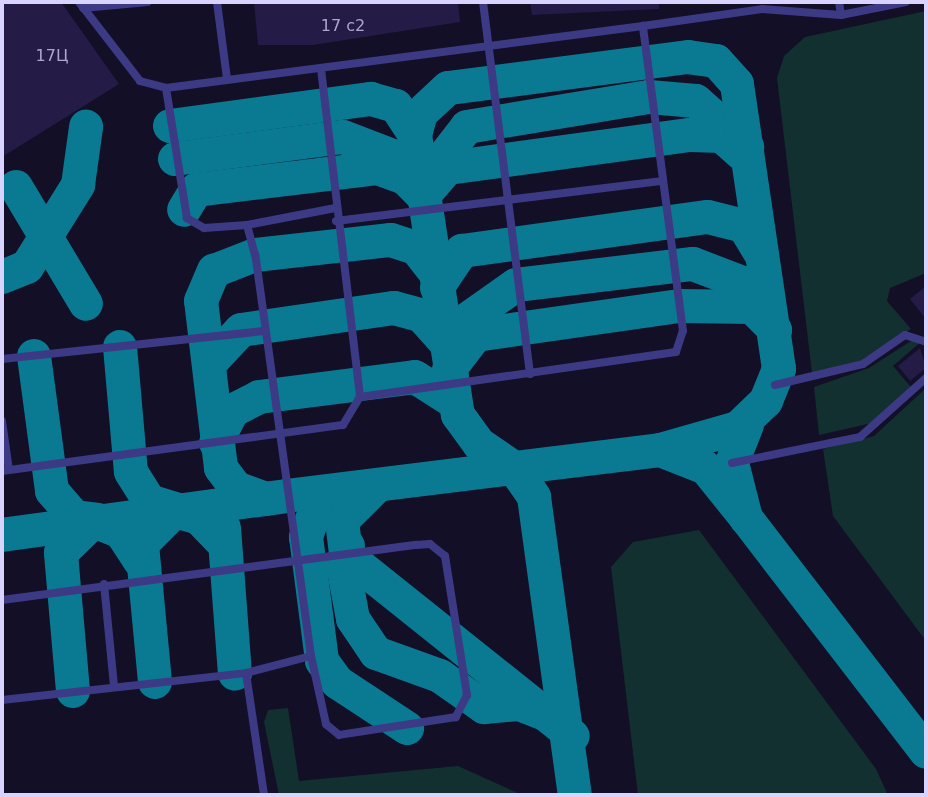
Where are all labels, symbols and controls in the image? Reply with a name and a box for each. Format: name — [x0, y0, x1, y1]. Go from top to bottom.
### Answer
house number: 17 с2 — [321, 16, 365, 36]
house number: 17Ц — [36, 46, 68, 66]

